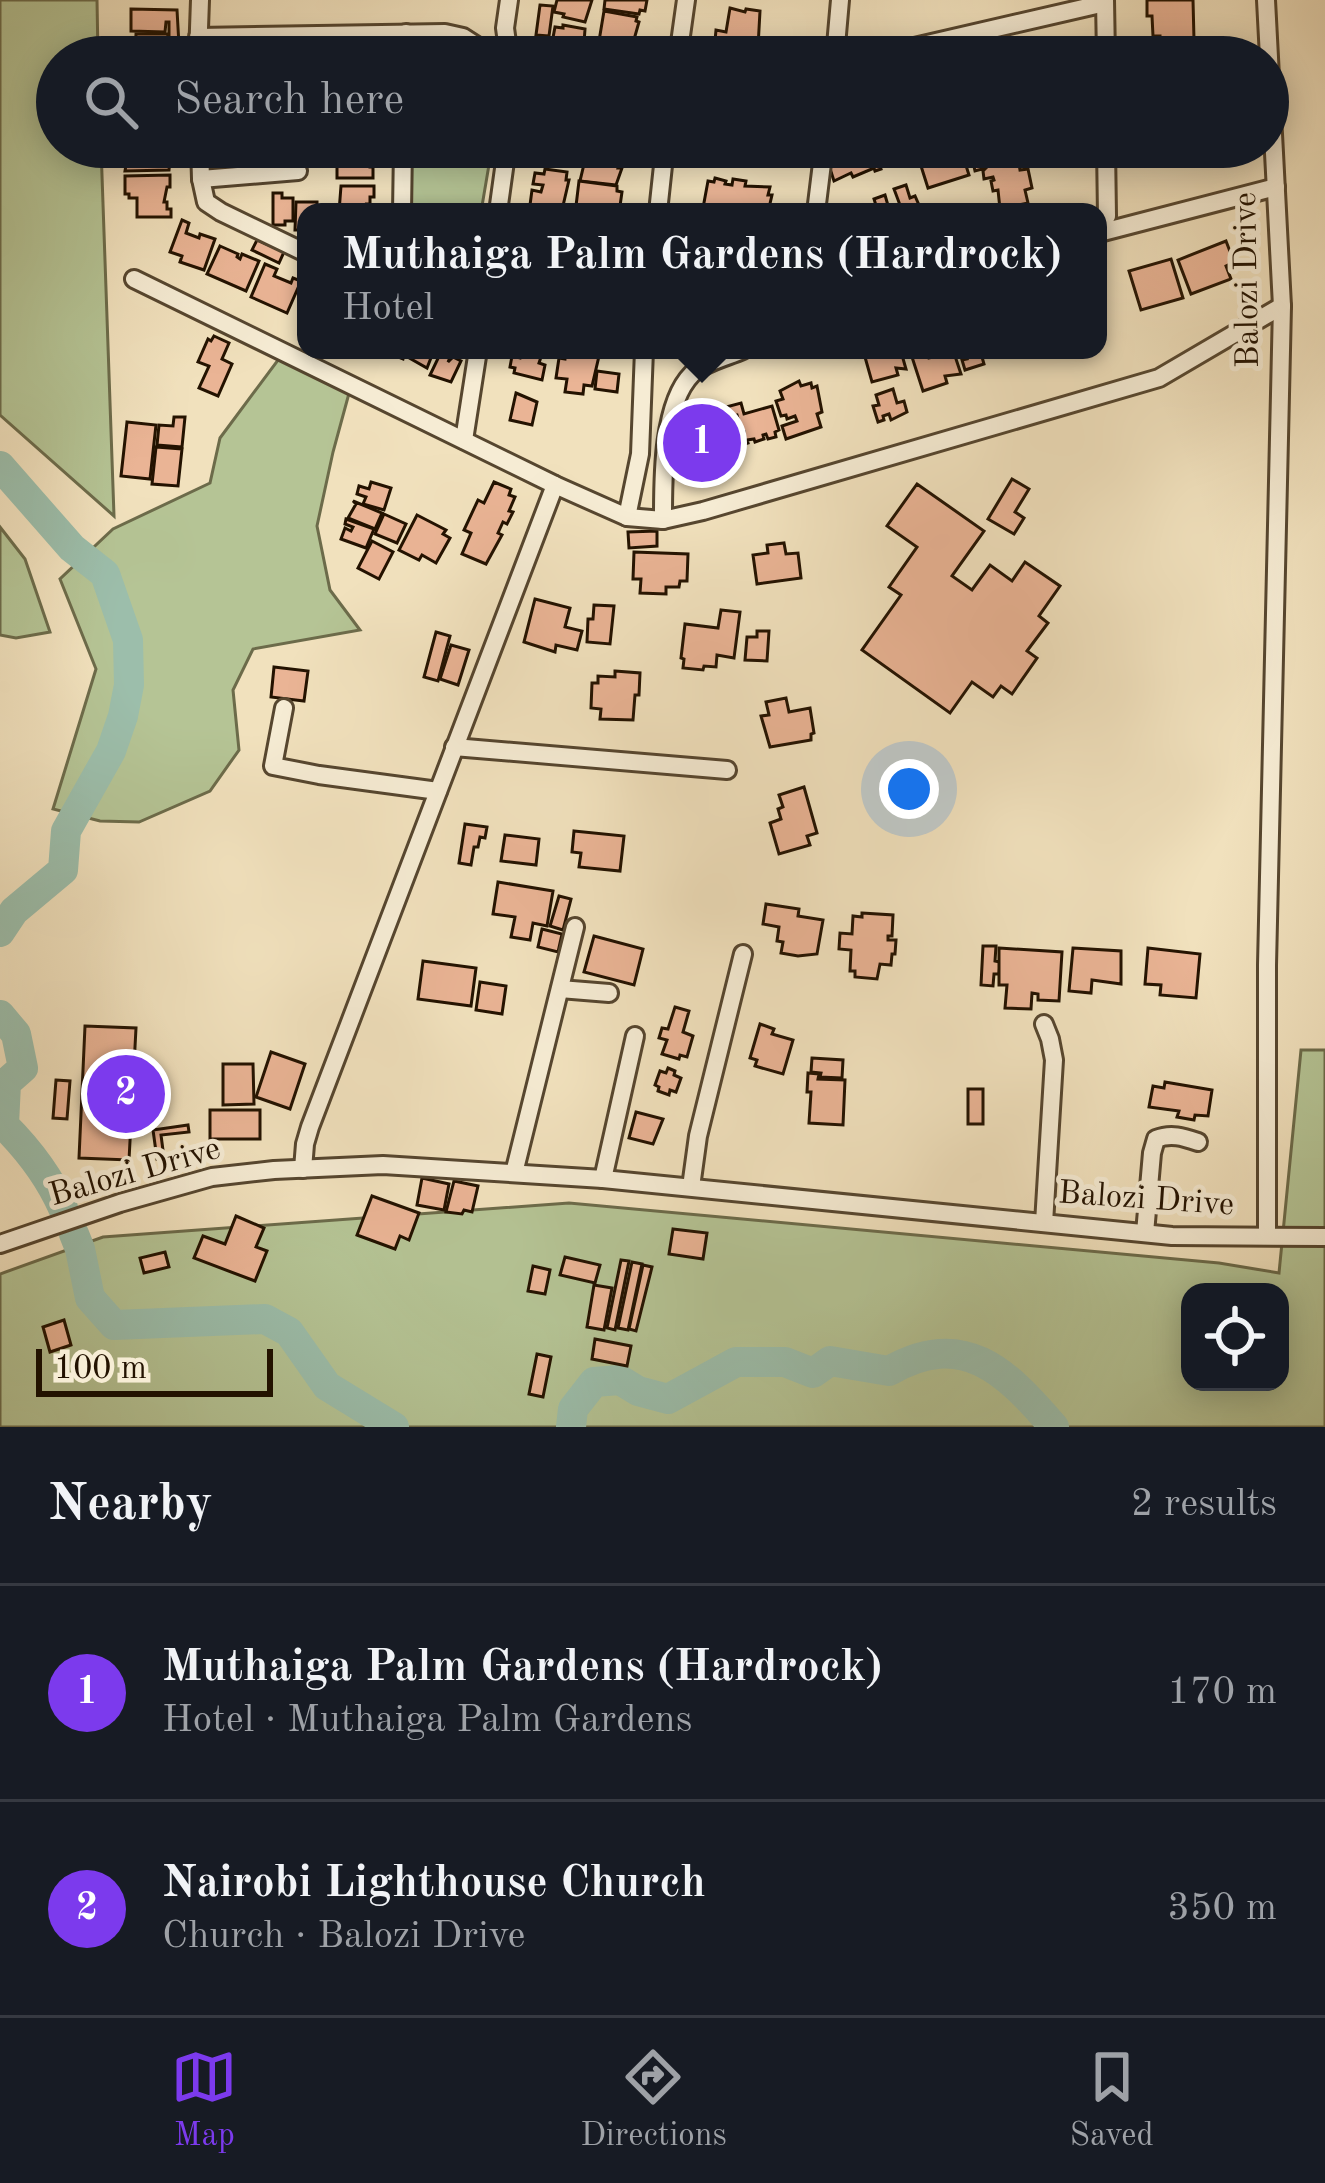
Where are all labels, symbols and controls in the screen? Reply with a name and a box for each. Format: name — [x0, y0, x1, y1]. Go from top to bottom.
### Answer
search box — [36, 36, 1289, 168]
icon: search — [78, 69, 144, 135]
text: Search here — [174, 79, 404, 124]
street label: Balozi Drive — [1230, 192, 1266, 368]
popup — [297, 203, 1107, 359]
text: Muthaiga Palm Gardens (Hardrock) — [342, 234, 1062, 279]
text: Hotel — [342, 289, 434, 328]
pin: 1 — [663, 398, 741, 488]
your location — [879, 759, 939, 819]
pin: 2 — [87, 1049, 165, 1139]
street label: Balozi Drive — [46, 1133, 224, 1213]
street label: Balozi Drive — [1057, 1177, 1235, 1223]
map controls — [1181, 1283, 1289, 1391]
button: locate — [1181, 1283, 1289, 1391]
scale bar — [36, 1343, 273, 1396]
text: 100 m — [54, 1353, 147, 1386]
text: Nearby — [48, 1480, 213, 1531]
text: 2 results — [1131, 1485, 1277, 1524]
text: Muthaiga Palm Gardens (Hardrock) — [162, 1646, 883, 1691]
text: 1 — [76, 1673, 98, 1712]
text: 170 m — [1167, 1673, 1277, 1712]
text: Hotel · Muthaiga Palm Gardens — [162, 1701, 692, 1740]
text: Nairobi Lighthouse Church — [162, 1862, 706, 1907]
text: 2 — [76, 1889, 98, 1928]
text: 350 m — [1167, 1889, 1277, 1928]
text: Church · Balozi Drive — [162, 1917, 525, 1956]
tab: Map — [171, 2044, 237, 2157]
tab: Directions — [580, 2044, 727, 2157]
tab: Saved — [1070, 2044, 1154, 2157]

